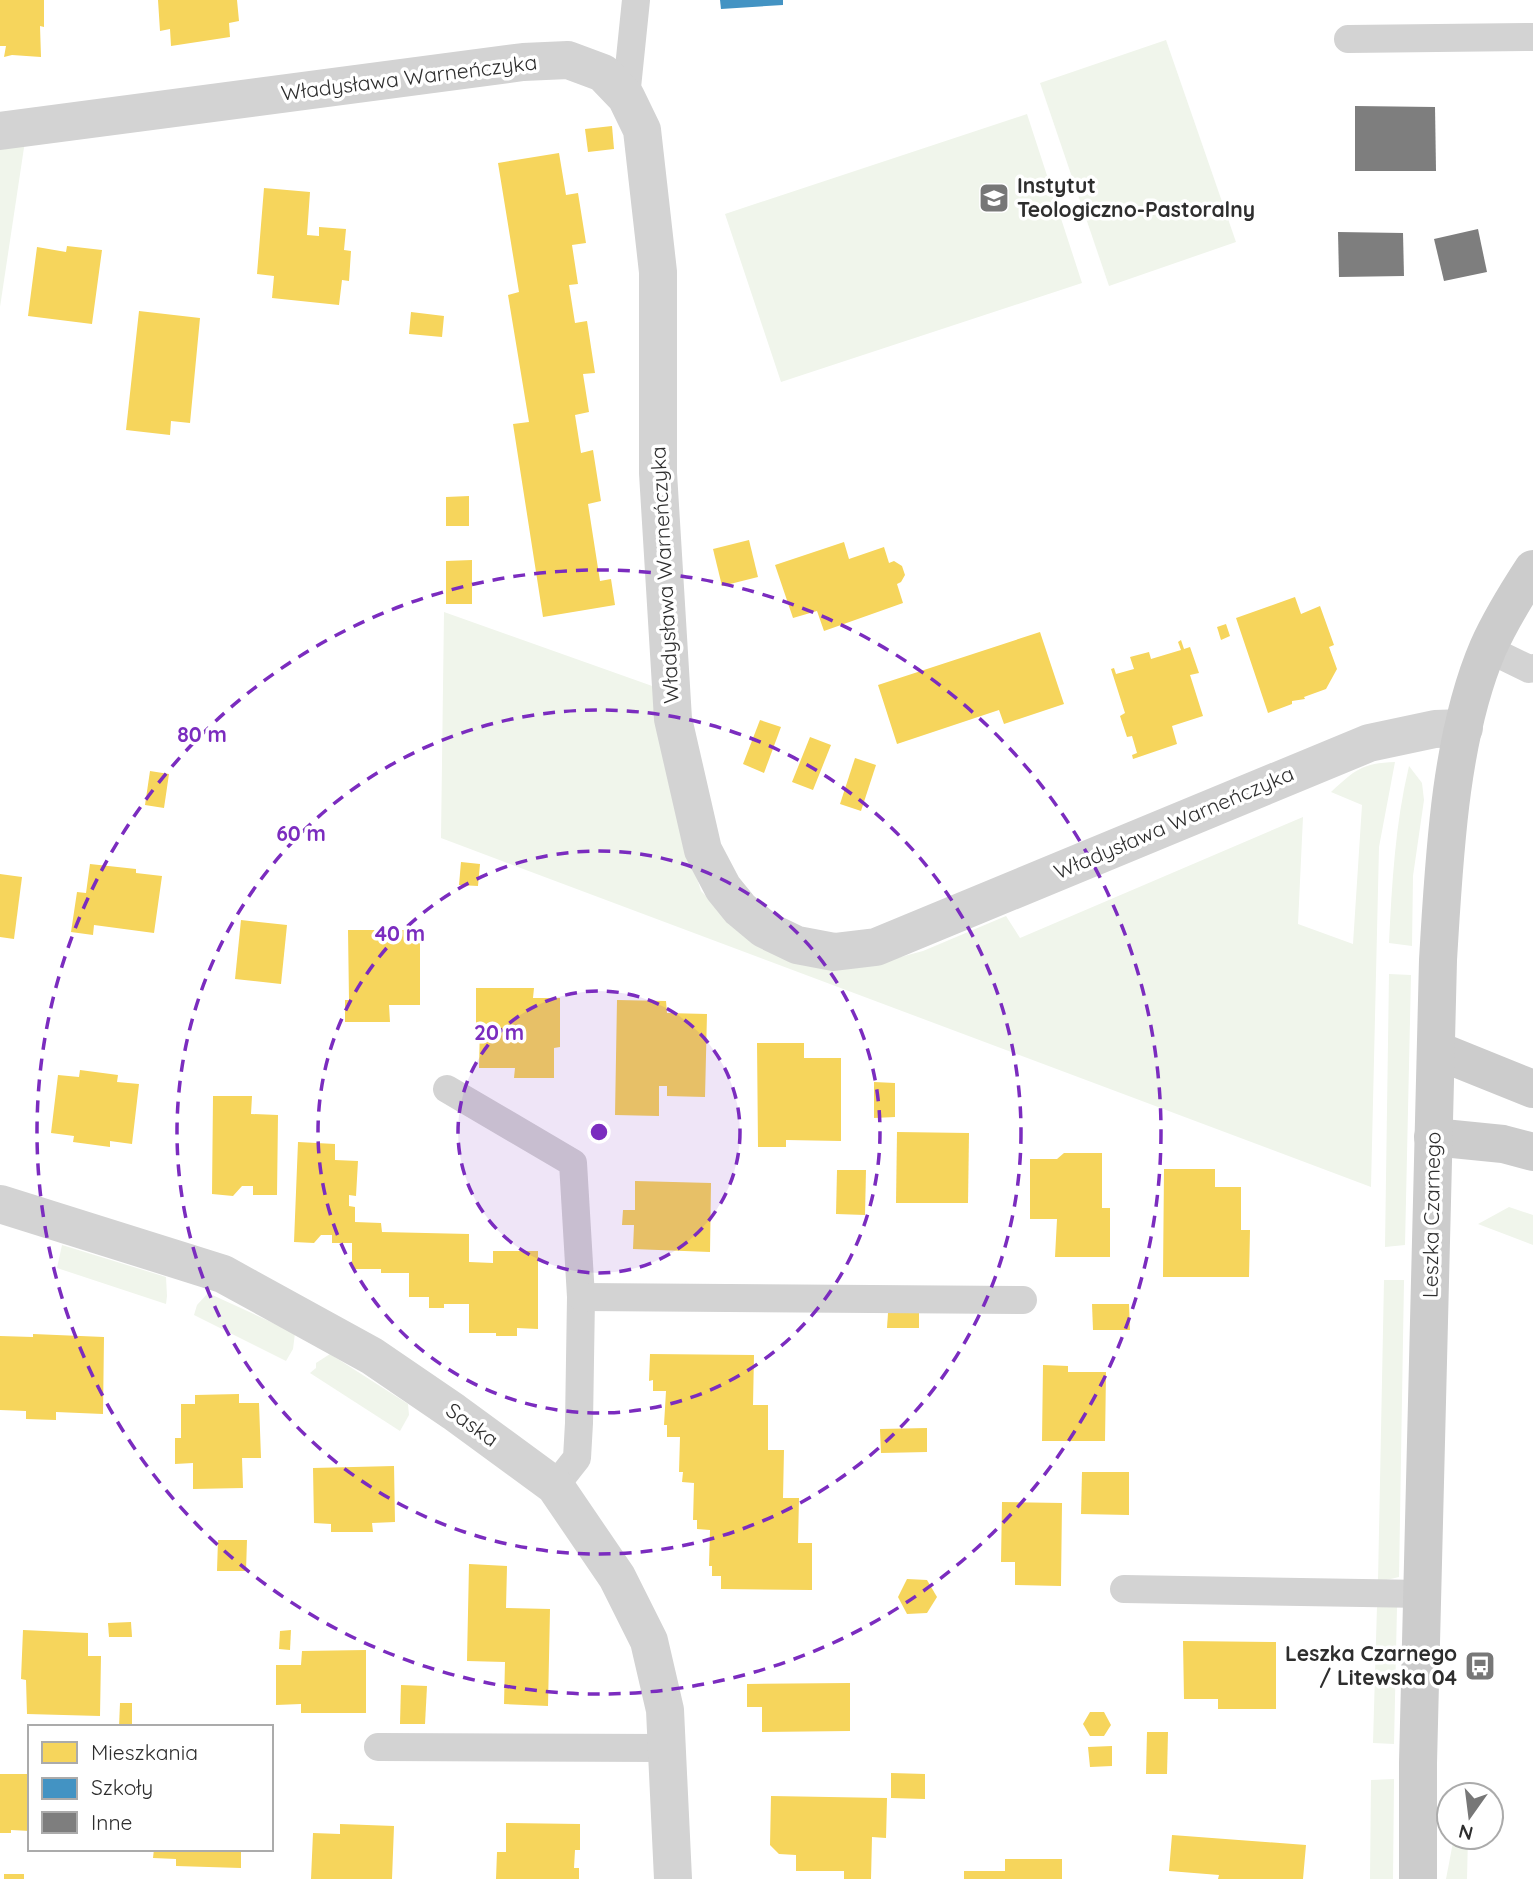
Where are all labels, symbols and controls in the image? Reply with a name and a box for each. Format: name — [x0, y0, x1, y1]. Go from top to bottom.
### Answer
street label: Władysława Warneńczyka — [279, 48, 538, 106]
place label: Instytut Teologiczno-Pastoralny — [1017, 172, 1255, 222]
school or university icon: Instytut Teologiczno-Pastoralny — [977, 181, 1011, 215]
street label: Władysława Warneńczyka — [644, 446, 684, 704]
text: 80 m — [177, 721, 227, 747]
street label: Władysława Warneńczyka — [1050, 760, 1297, 884]
text: 60 m — [276, 820, 326, 846]
text: 40 m — [375, 920, 425, 946]
text: 20 m — [474, 1019, 524, 1045]
centre of rings — [587, 1120, 611, 1144]
street label: Leszka Czarnego — [1417, 1132, 1445, 1298]
street label: Saska — [441, 1397, 504, 1452]
place label: Leszka Czarnego / Litewska 04 — [1285, 1640, 1457, 1690]
bus stop icon: Leszka Czarnego / Litewska 04 — [1463, 1649, 1497, 1683]
legend — [28, 1725, 273, 1851]
text: Mieszkania — [91, 1739, 198, 1765]
text: Szkoły — [91, 1774, 153, 1800]
north arrow — [1435, 1781, 1505, 1851]
text: Inne — [91, 1809, 132, 1835]
text: N — [1456, 1819, 1476, 1846]

